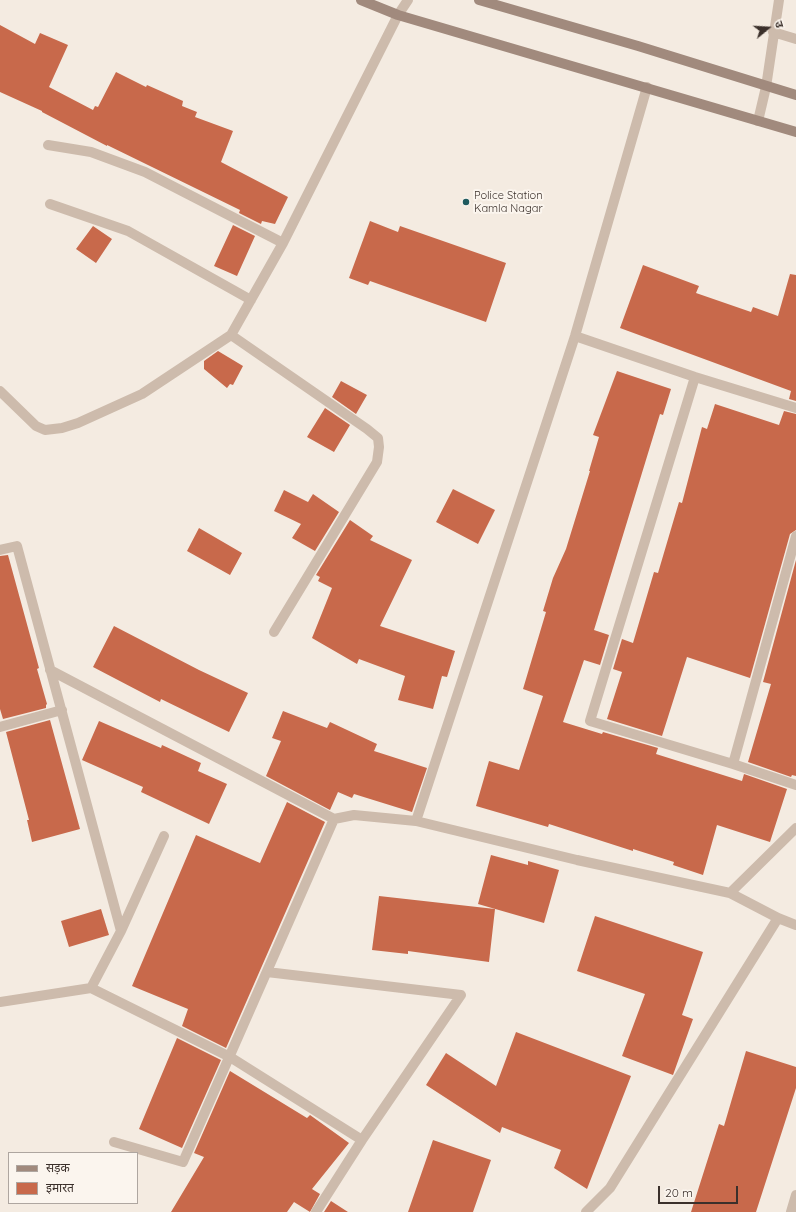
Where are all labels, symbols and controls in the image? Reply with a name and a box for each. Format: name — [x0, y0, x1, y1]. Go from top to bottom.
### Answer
north arrow — [748, 8, 788, 48]
text: उ — [772, 19, 787, 30]
place label: Police Station Kamla Nagar — [474, 189, 543, 215]
marker: Police Station Kamla Nagar — [461, 197, 471, 207]
legend — [8, 1152, 138, 1204]
text: सड़क — [46, 1160, 70, 1175]
scale bar — [660, 1178, 740, 1204]
text: इमारत — [46, 1180, 74, 1195]
text: 20 m — [665, 1185, 693, 1200]

